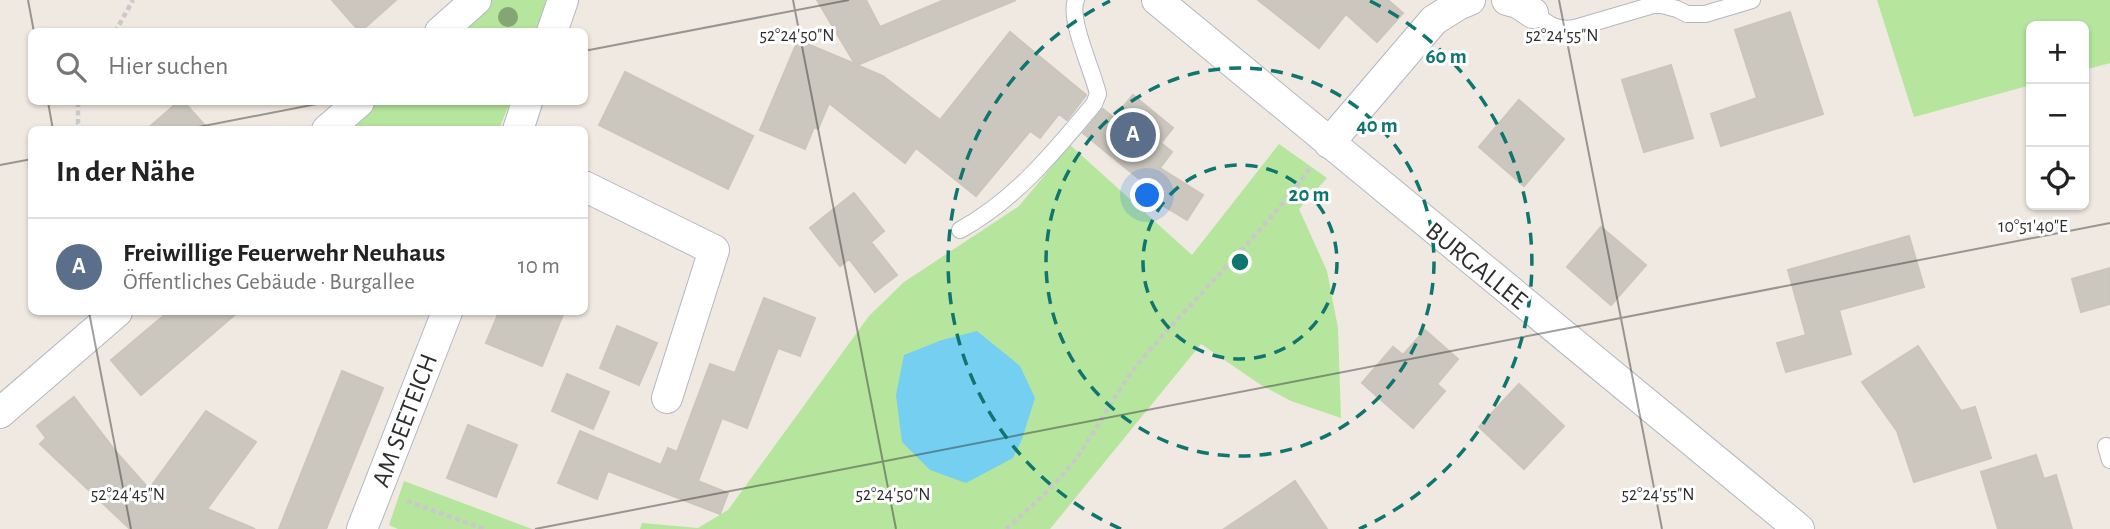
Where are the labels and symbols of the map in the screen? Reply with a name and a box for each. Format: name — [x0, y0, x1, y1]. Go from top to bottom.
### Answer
text: 52°24'50"N — [759, 27, 835, 45]
text: 52°24'55"N — [1525, 27, 1599, 45]
text: 60 m — [1425, 46, 1467, 67]
pin: A — [1110, 109, 1156, 161]
text: 40 m — [1356, 115, 1398, 136]
your location — [1130, 178, 1164, 212]
text: 20 m — [1289, 184, 1329, 205]
street label: BURGALLEE — [1421, 217, 1532, 314]
text: 10°51'40"E — [1998, 218, 2068, 236]
centre of rings — [1228, 250, 1252, 274]
street label: AM SEETEICH — [368, 350, 442, 490]
text: 52°24'45"N — [91, 486, 165, 504]
text: 52°24'50"N — [855, 486, 931, 504]
text: 52°24'55"N — [1621, 486, 1695, 504]

